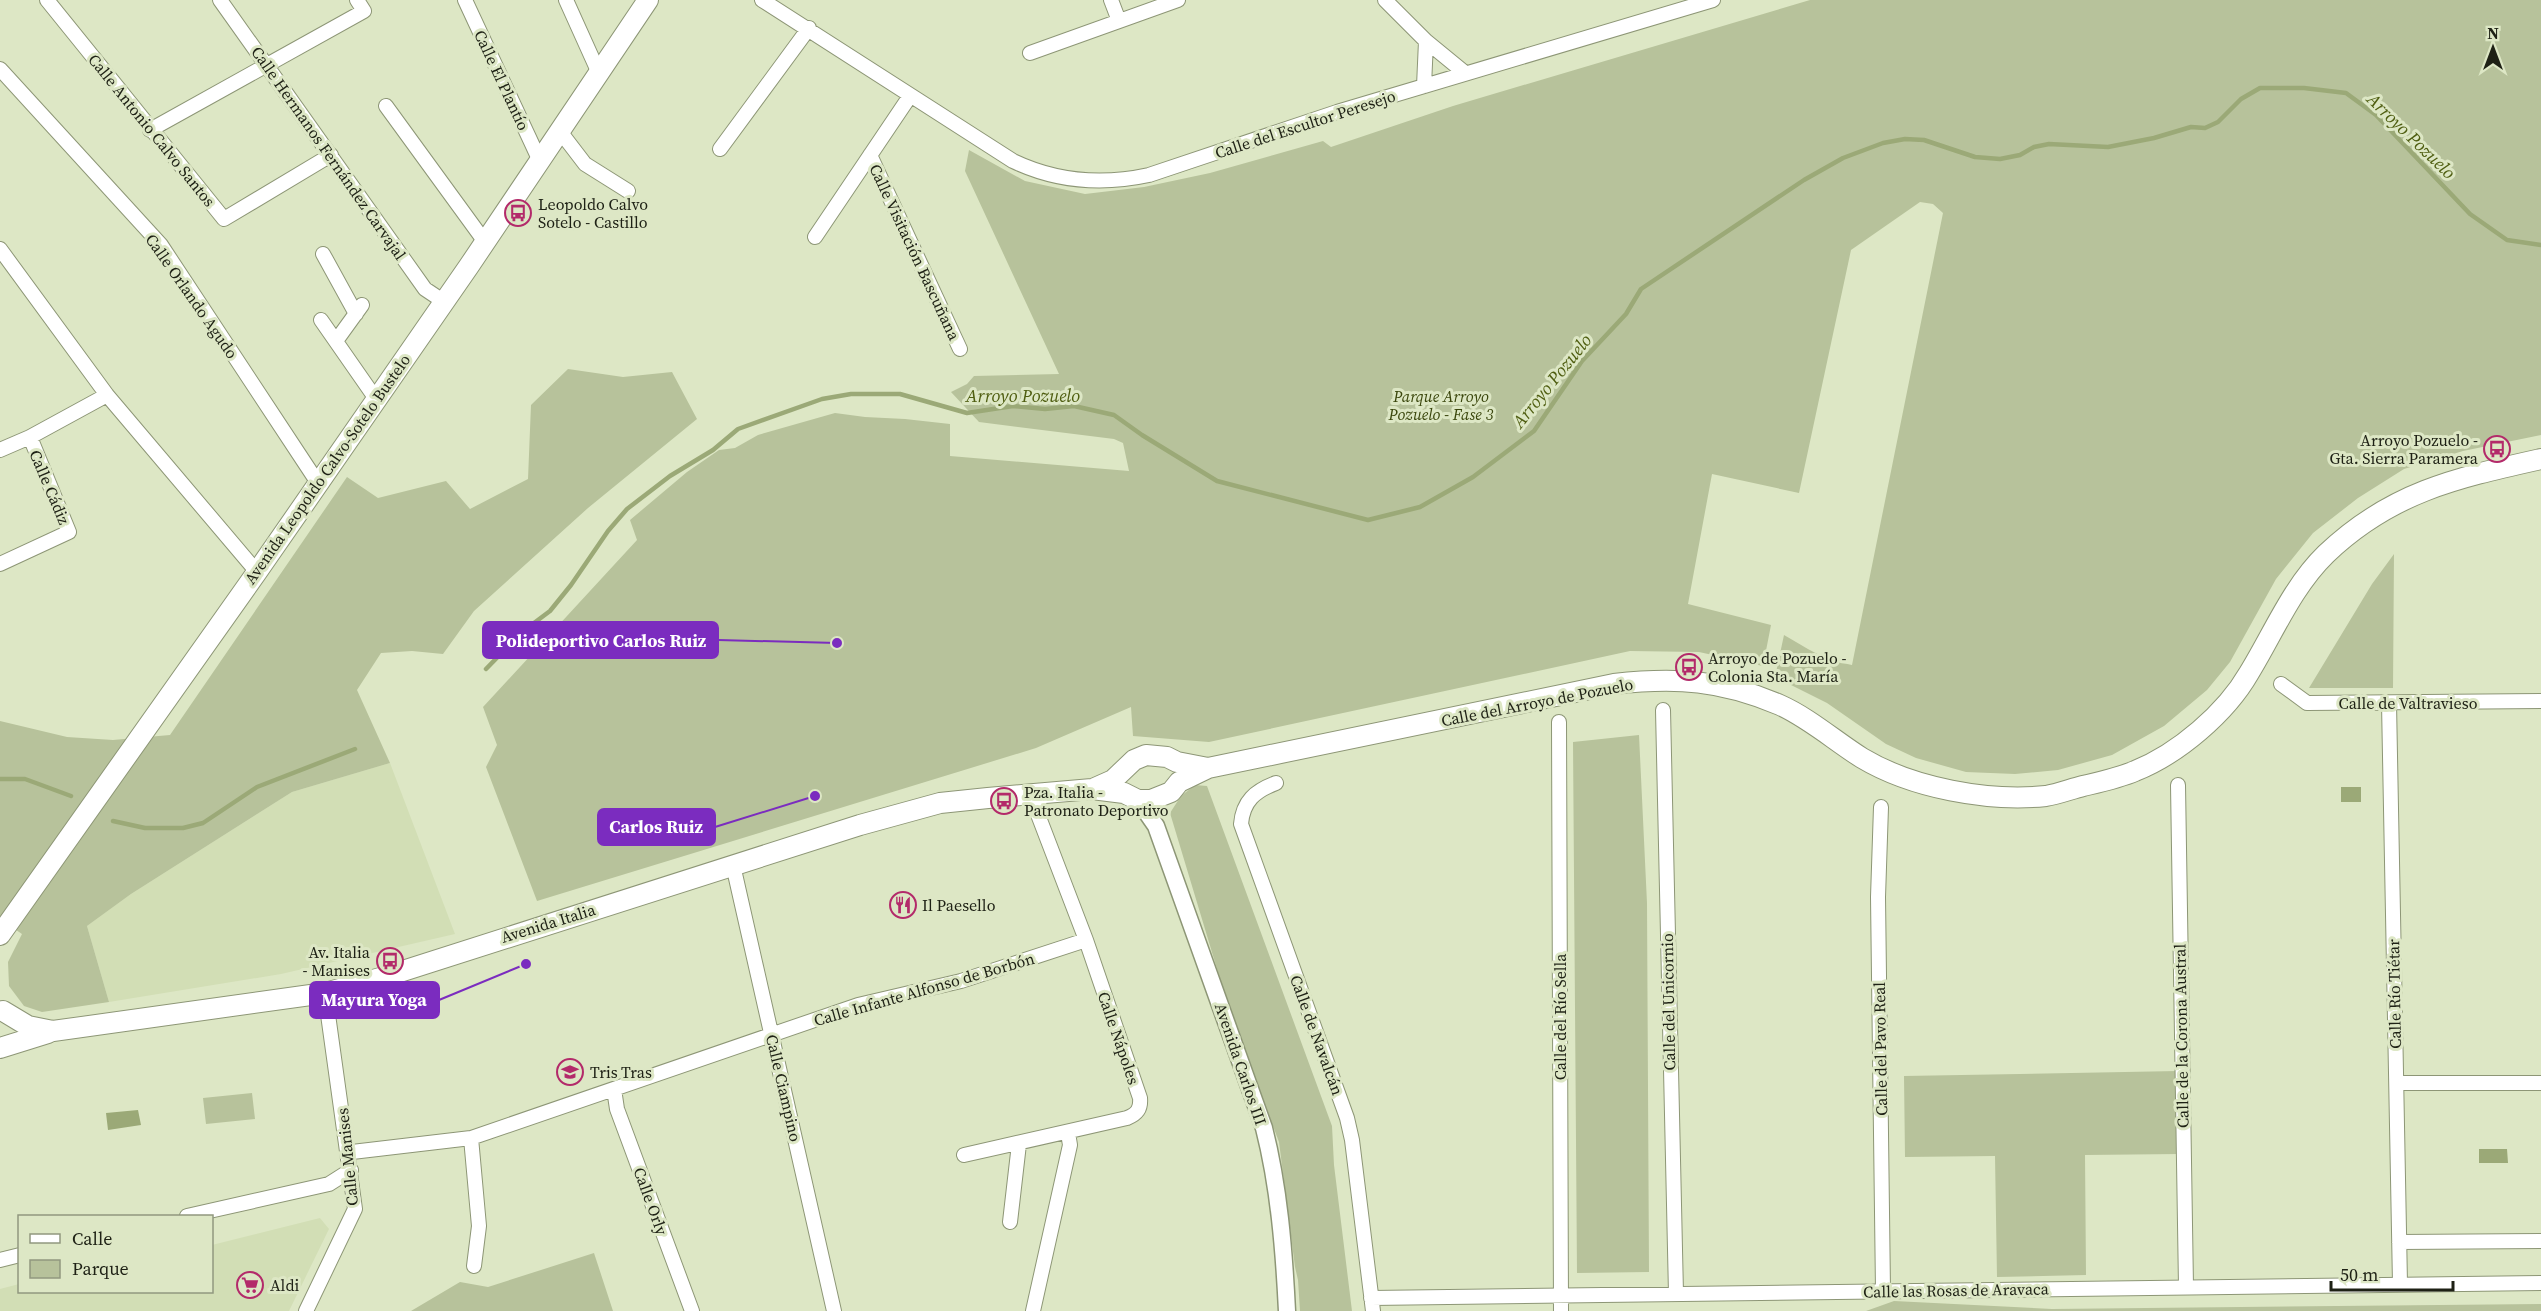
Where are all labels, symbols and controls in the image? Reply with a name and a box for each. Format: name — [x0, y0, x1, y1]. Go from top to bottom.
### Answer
north arrow — [2463, 18, 2523, 78]
text: N — [2487, 22, 2499, 44]
street label: Calle El Plantío — [469, 26, 535, 134]
street label: Calle Hermanos Fernández Carvajal — [247, 42, 412, 264]
street label: Calle Antonio Calvo Santos — [83, 49, 221, 211]
street label: Calle del Escultor Peresejo — [1212, 84, 1398, 164]
water label: Arroyo Pozuelo — [2361, 86, 2461, 184]
street label: Calle Visitación Bascuñana — [864, 160, 966, 344]
place label: Leopoldo Calvo Sotelo - Castillo — [538, 193, 648, 233]
bus stop icon: Leopoldo Calvo Sotelo - Castillo — [503, 198, 533, 228]
street label: Calle Orlando Agudo — [141, 229, 243, 363]
water label: Arroyo Pozuelo — [1505, 328, 1597, 434]
street label: Avenida Leopoldo Calvo-Sotelo Bustelo — [239, 349, 415, 588]
water label: Arroyo Pozuelo — [965, 383, 1080, 408]
park label: Parque Arroyo Pozuelo - Fase 3 — [1387, 385, 1494, 425]
place label: Arroyo Pozuelo - Gta. Sierra Paramera — [2329, 429, 2479, 469]
bus stop icon: Arroyo Pozuelo - Gta. Sierra Paramera — [2482, 434, 2512, 464]
street label: Calle Cádiz — [24, 446, 76, 528]
callout: Polideportivo Carlos Ruiz — [483, 622, 718, 658]
text: Polideportivo Carlos Ruiz — [496, 628, 707, 653]
place label: Arroyo de Pozuelo - Colonia Sta. María — [1708, 647, 1847, 687]
bus stop icon: Arroyo de Pozuelo - Colonia Sta. María — [1674, 652, 1704, 682]
street label: Calle del Arroyo de Pozuelo — [1439, 673, 1635, 731]
street label: Calle de Valtravieso — [2339, 692, 2478, 714]
place label: Pza. Italia - Patronato Deportivo — [1024, 781, 1169, 821]
bus stop icon: Pza. Italia - Patronato Deportivo — [989, 786, 1019, 816]
callout: Carlos Ruiz — [598, 809, 715, 845]
text: Carlos Ruiz — [609, 814, 703, 839]
restaurant icon: Il Paesello — [888, 890, 918, 920]
place label: Il Paesello — [922, 894, 996, 916]
street label: Avenida Italia — [498, 898, 599, 948]
street label: Calle del Unicornio — [1656, 933, 1680, 1071]
street label: Calle Río Tiétar — [2382, 939, 2406, 1049]
place label: Av. Italia - Manises — [303, 941, 371, 981]
street label: Calle de la Corona Austral — [2168, 943, 2194, 1128]
bus stop icon: Av. Italia - Manises — [375, 946, 405, 976]
street label: Calle Infante Alfonso de Borbón — [811, 947, 1037, 1031]
street label: Calle del Río Sella — [1549, 953, 1571, 1080]
street label: Calle de Navalcán — [1285, 972, 1349, 1098]
callout: Mayura Yoga — [310, 982, 439, 1018]
street label: Calle del Pavo Real — [1868, 982, 1892, 1116]
text: Mayura Yoga — [321, 987, 427, 1012]
street label: Calle Nápoles — [1093, 989, 1145, 1087]
street label: Avenida Carlos III — [1210, 1000, 1272, 1128]
street label: Calle Ciampino — [761, 1032, 807, 1144]
school or university icon: Tris Tras — [555, 1057, 585, 1087]
place label: Tris Tras — [590, 1061, 652, 1083]
street label: Calle Manises — [331, 1107, 363, 1207]
street label: Calle Orly — [629, 1164, 674, 1239]
legend — [18, 1215, 213, 1293]
text: Calle — [72, 1226, 112, 1251]
scale bar — [2331, 1254, 2452, 1292]
text: Parque — [72, 1256, 129, 1281]
text: 50 m — [2340, 1262, 2378, 1287]
supermarket icon: Aldi — [235, 1270, 265, 1300]
place label: Aldi — [270, 1274, 299, 1296]
street label: Calle las Rosas de Aravaca — [1863, 1277, 2050, 1303]

